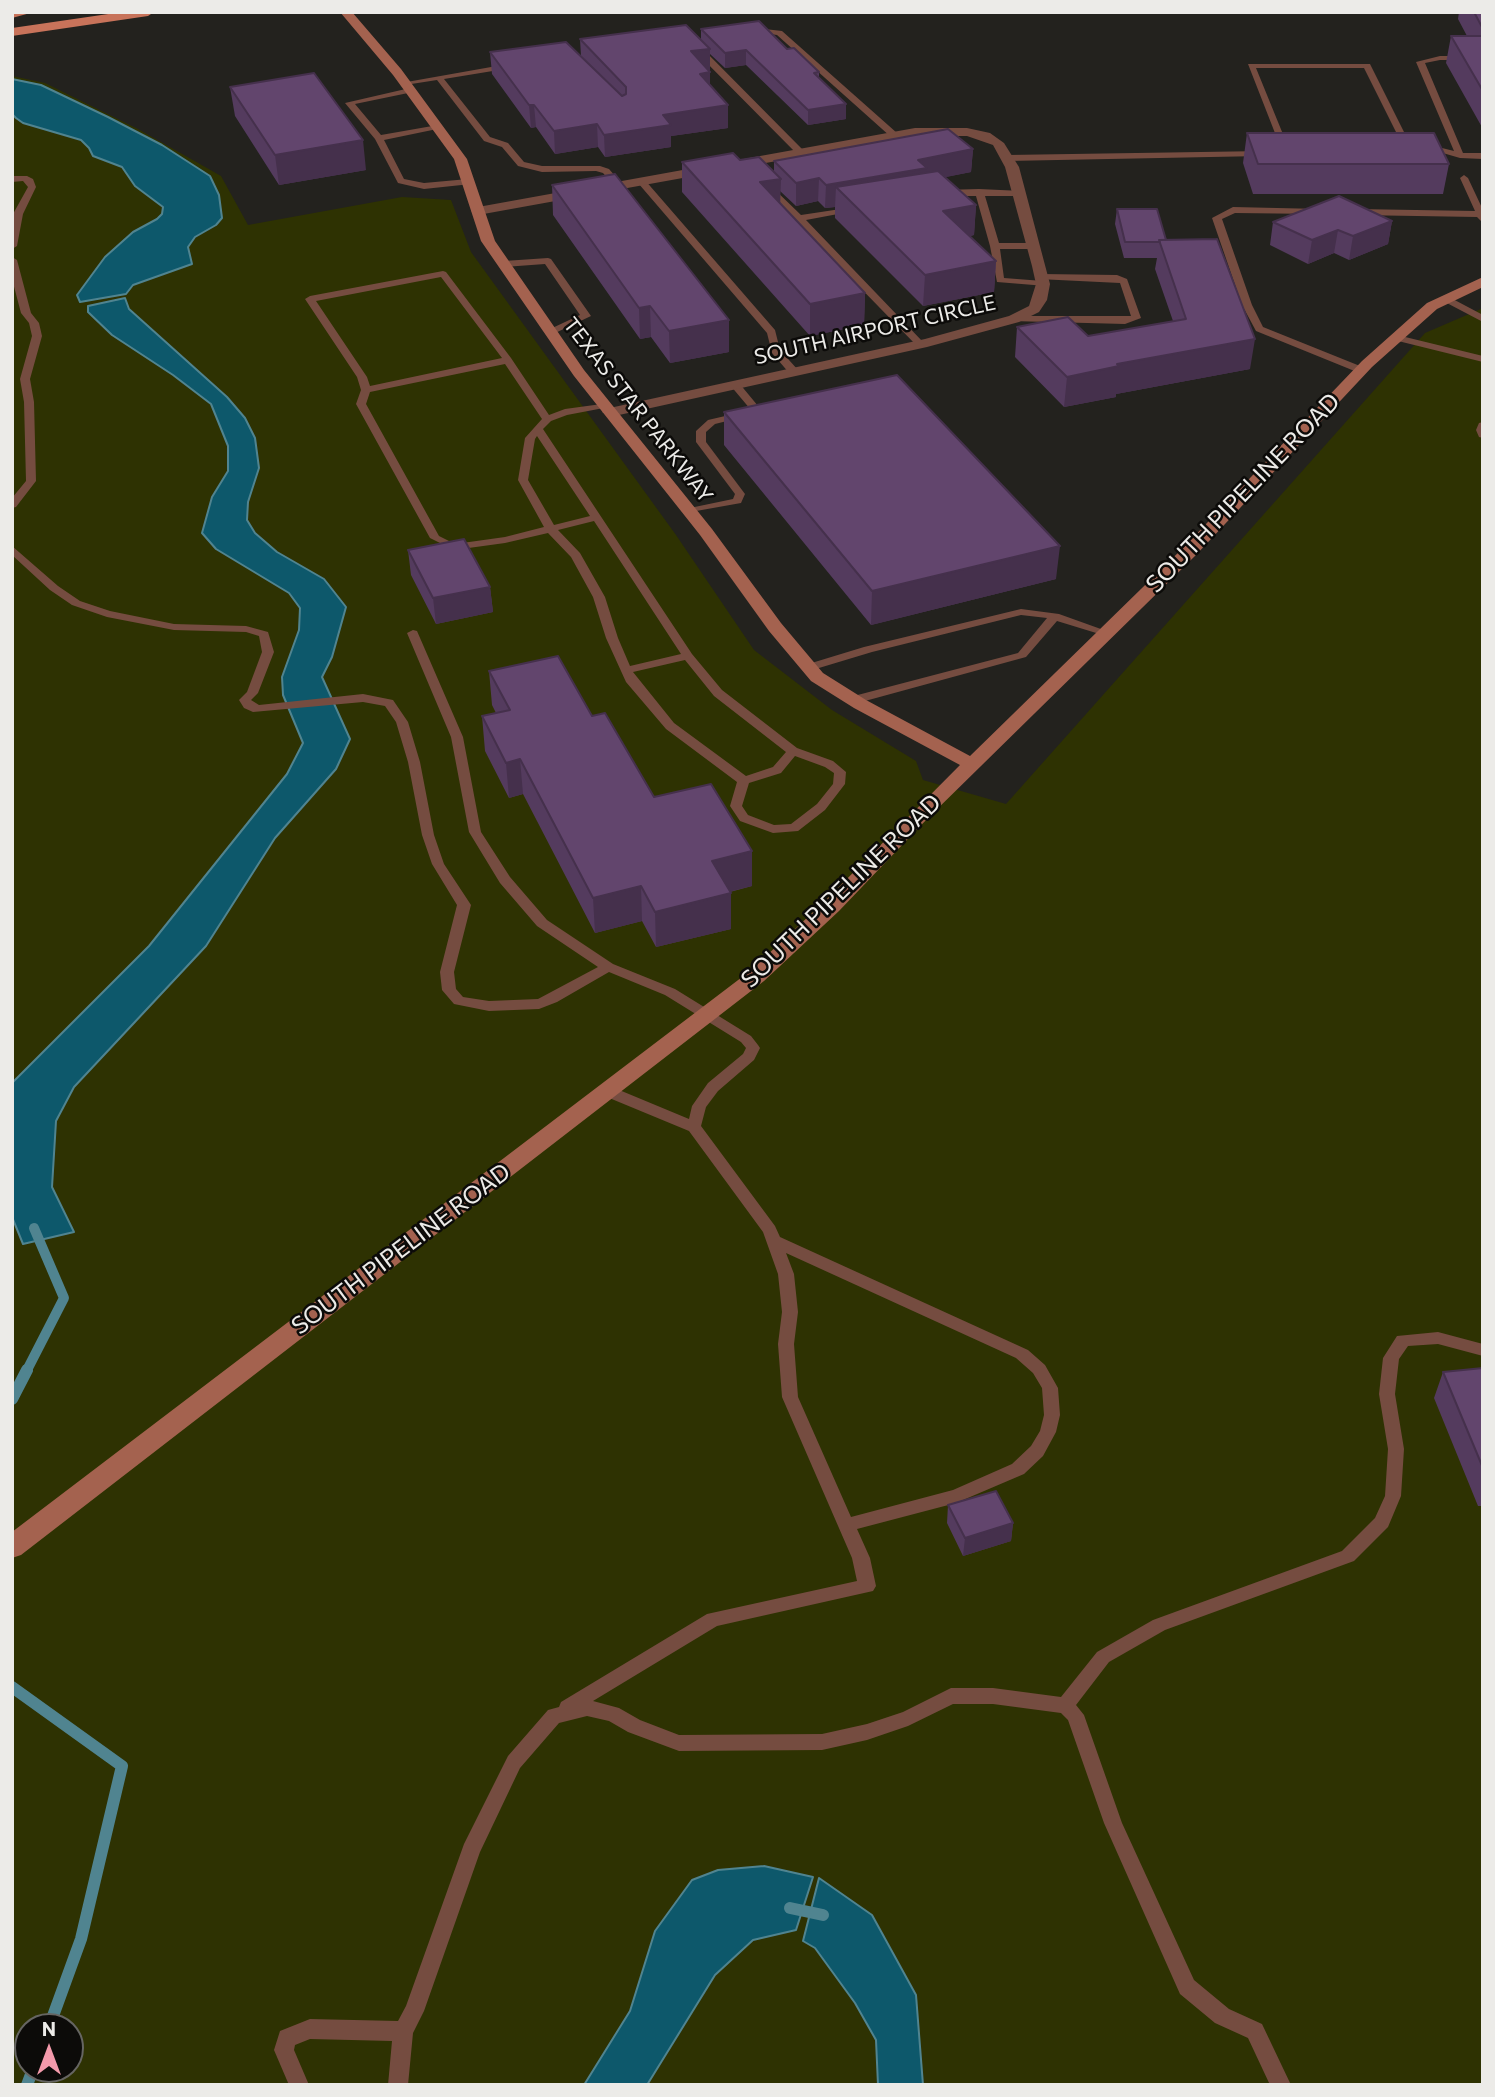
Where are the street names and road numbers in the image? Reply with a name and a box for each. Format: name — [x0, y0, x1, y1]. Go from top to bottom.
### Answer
street label: SOUTH AIRPORT CIRCLE — [752, 290, 998, 370]
street label: TEXAS STAR PARKWAY — [558, 312, 718, 508]
street label: SOUTH PIPELINE ROAD — [1140, 387, 1346, 599]
street label: SOUTH PIPELINE ROAD — [735, 788, 947, 994]
street label: SOUTH PIPELINE ROAD — [286, 1157, 516, 1341]

